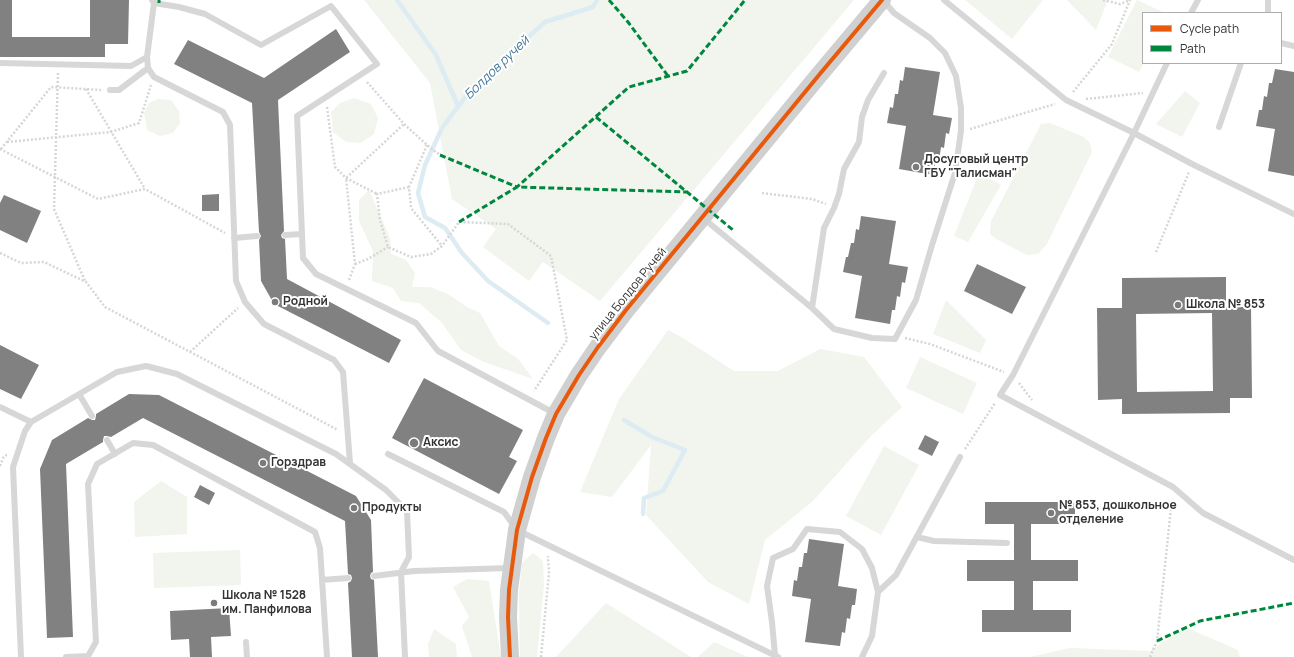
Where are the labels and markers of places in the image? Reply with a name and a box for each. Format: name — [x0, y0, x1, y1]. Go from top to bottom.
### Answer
place label: Досуговый центр ГБУ "Талисман" — [924, 153, 1028, 181]
marker: Досуговый центр ГБУ "Талисман" — [911, 162, 921, 172]
place label: Родной — [283, 295, 328, 309]
marker: Родной — [270, 297, 280, 307]
place label: Школа № 853 — [1186, 298, 1265, 312]
marker: Школа № 853 — [1173, 300, 1183, 310]
place label: Аксис — [423, 436, 458, 450]
marker: Аксис — [408, 437, 420, 449]
place label: Горздрав — [271, 456, 326, 470]
marker: Горздрав — [258, 458, 268, 468]
place label: № 853, дошкольное отделение — [1059, 499, 1177, 527]
place label: Продукты — [362, 501, 422, 515]
marker: Продукты — [349, 503, 359, 513]
marker: № 853, дошкольное отделение — [1046, 508, 1056, 518]
place label: Школа № 1528 им. Панфилова — [222, 589, 312, 617]
marker: Школа № 1528 им. Панфилова — [209, 598, 219, 608]

